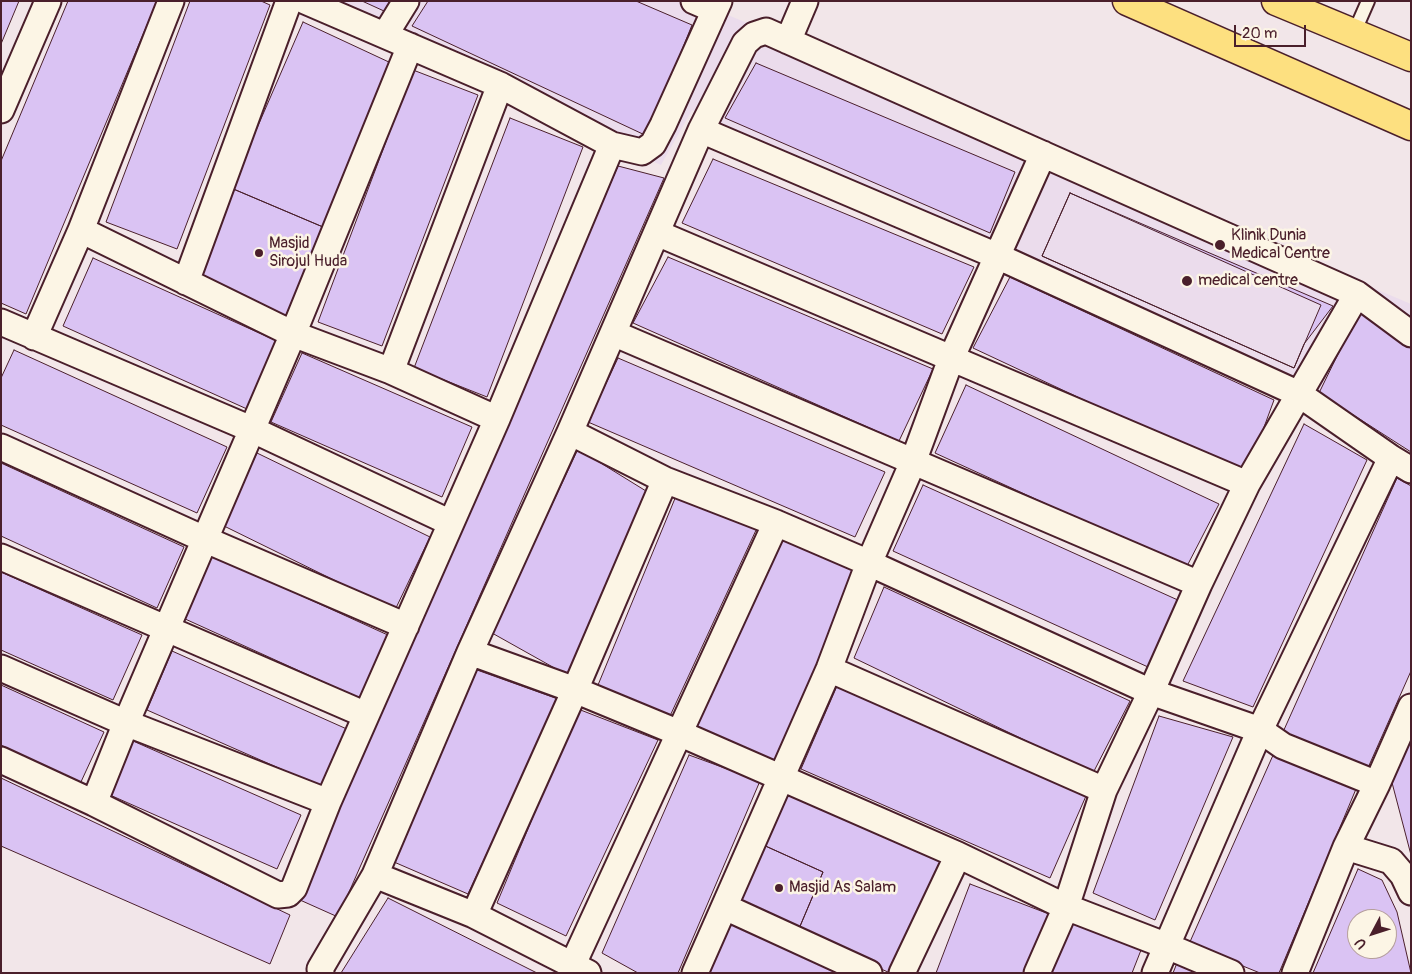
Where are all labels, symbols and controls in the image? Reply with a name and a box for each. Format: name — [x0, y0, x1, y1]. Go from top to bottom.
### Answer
scale bar — [1237, 15, 1310, 47]
text: 20 m — [1242, 24, 1277, 43]
place label: Klinik Dunia Medical Centre — [1231, 226, 1330, 264]
place label: Masjid Sirojul Huda — [269, 234, 347, 272]
marker: Klinik Dunia Medical Centre — [1213, 238, 1227, 252]
marker: Masjid Sirojul Huda — [253, 247, 265, 259]
place label: medical centre — [1198, 271, 1298, 291]
marker: medical centre — [1180, 274, 1194, 288]
place label: Masjid As Salam — [789, 878, 896, 898]
marker: Masjid As Salam — [773, 882, 785, 894]
north arrow — [1347, 909, 1397, 959]
text: U — [1351, 934, 1370, 952]

